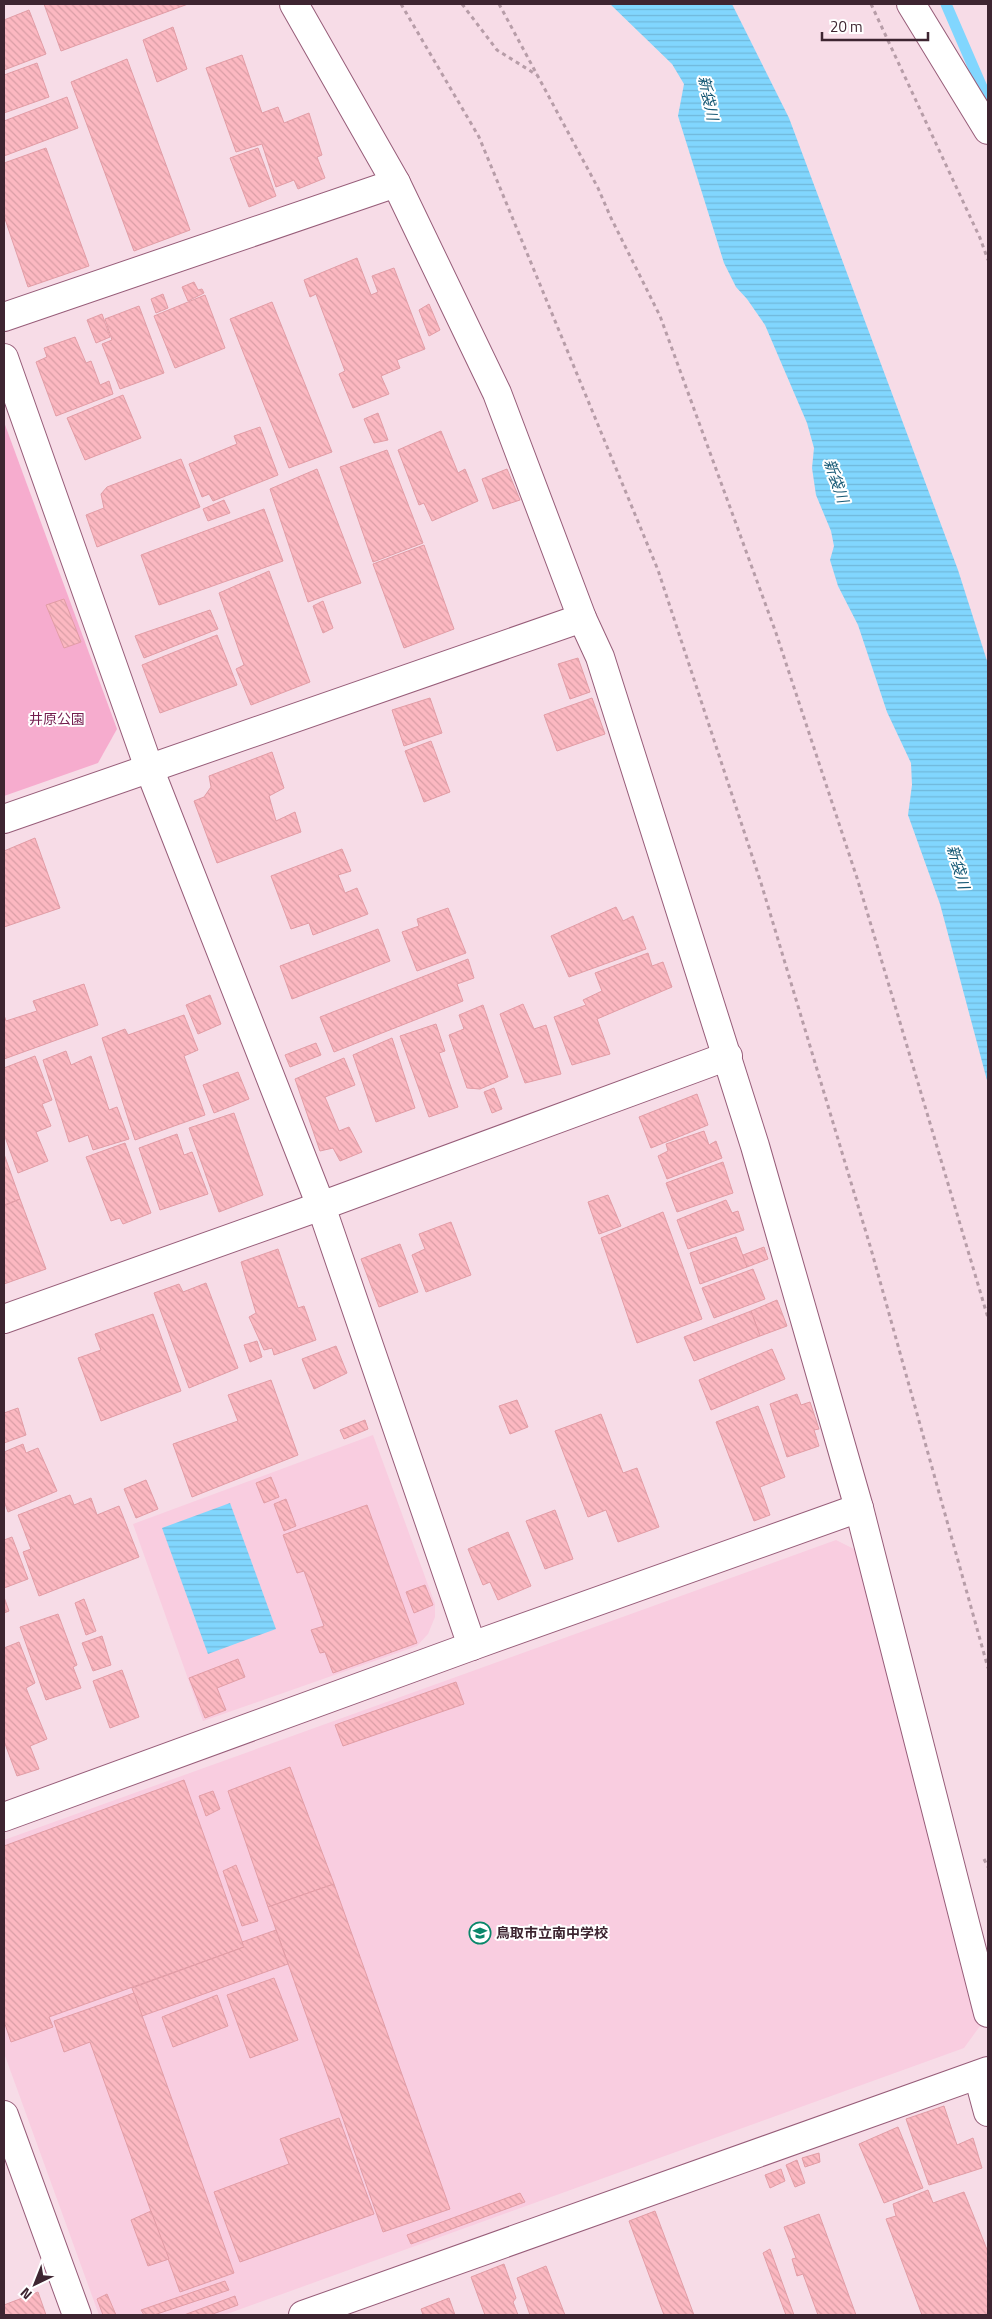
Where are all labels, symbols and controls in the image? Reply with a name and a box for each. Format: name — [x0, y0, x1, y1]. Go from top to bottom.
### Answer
scale bar — [822, 10, 928, 42]
text: 20 m — [830, 15, 863, 38]
water label: 新袋川 — [693, 73, 725, 124]
water label: 新袋川 — [818, 456, 855, 508]
park label: 井原公園 — [29, 708, 85, 729]
water label: 新袋川 — [941, 842, 976, 894]
school or university icon: 鳥取市立南中学校 — [468, 1921, 492, 1945]
place label: 鳥取市立南中学校 — [496, 1922, 608, 1943]
north arrow — [10, 2259, 60, 2309]
text: N — [15, 2283, 37, 2305]

